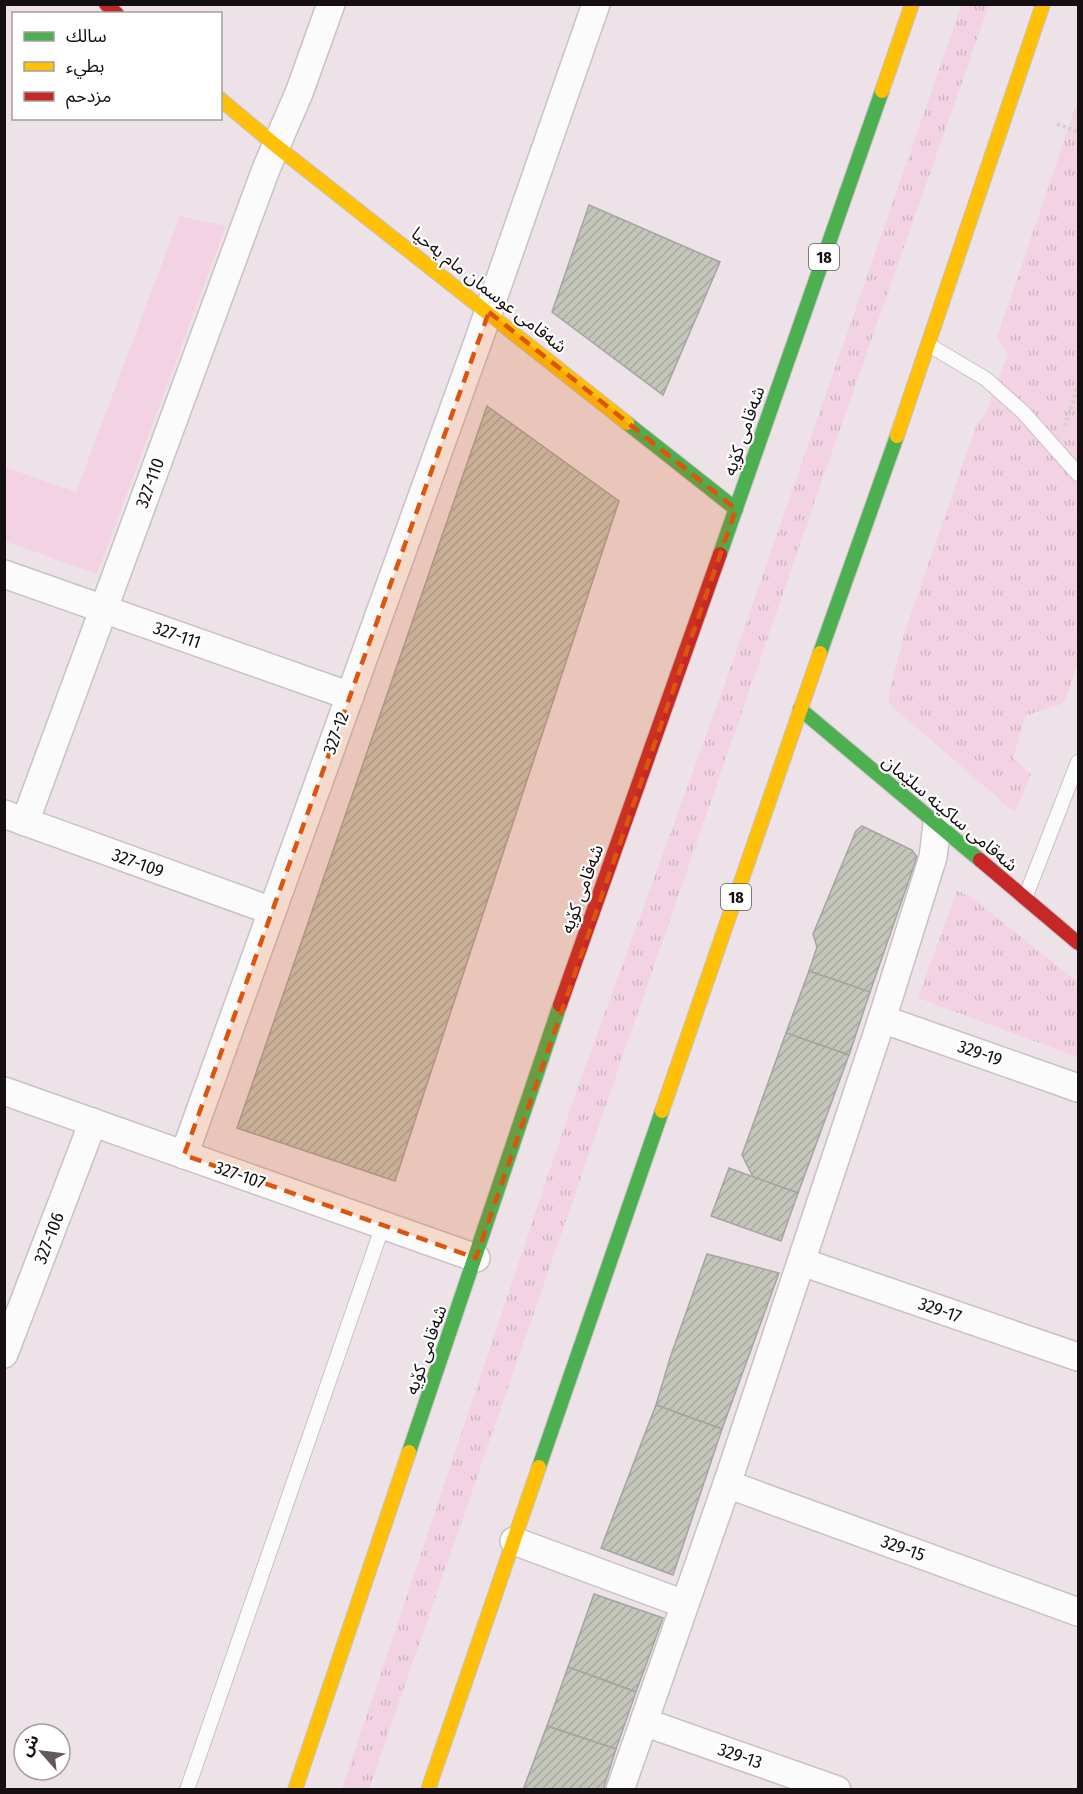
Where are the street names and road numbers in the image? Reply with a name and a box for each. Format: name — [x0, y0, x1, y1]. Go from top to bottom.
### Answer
street label: شەقامی عوسمان مام یەحیا — [405, 222, 571, 360]
road number: 18 — [809, 244, 839, 270]
street label: شەقامی کۆیە — [718, 383, 770, 479]
street label: 327-110 — [131, 455, 169, 511]
street label: 327-111 — [150, 617, 204, 653]
street label: 327-12 — [318, 709, 354, 757]
street label: شەقامی ساکینە سلێمان — [878, 750, 1022, 876]
street label: شەقامی کۆیە — [556, 841, 608, 937]
street label: 327-109 — [109, 844, 167, 882]
road number: 18 — [721, 884, 751, 910]
street label: 329-19 — [955, 1035, 1005, 1071]
street label: 327-107 — [212, 1156, 268, 1194]
street label: 327-106 — [29, 1209, 69, 1267]
street label: 329-17 — [916, 1292, 964, 1328]
street label: شەقامی کۆیە — [400, 1302, 452, 1398]
street label: 329-15 — [878, 1530, 928, 1566]
street label: 329-13 — [715, 1738, 765, 1774]

